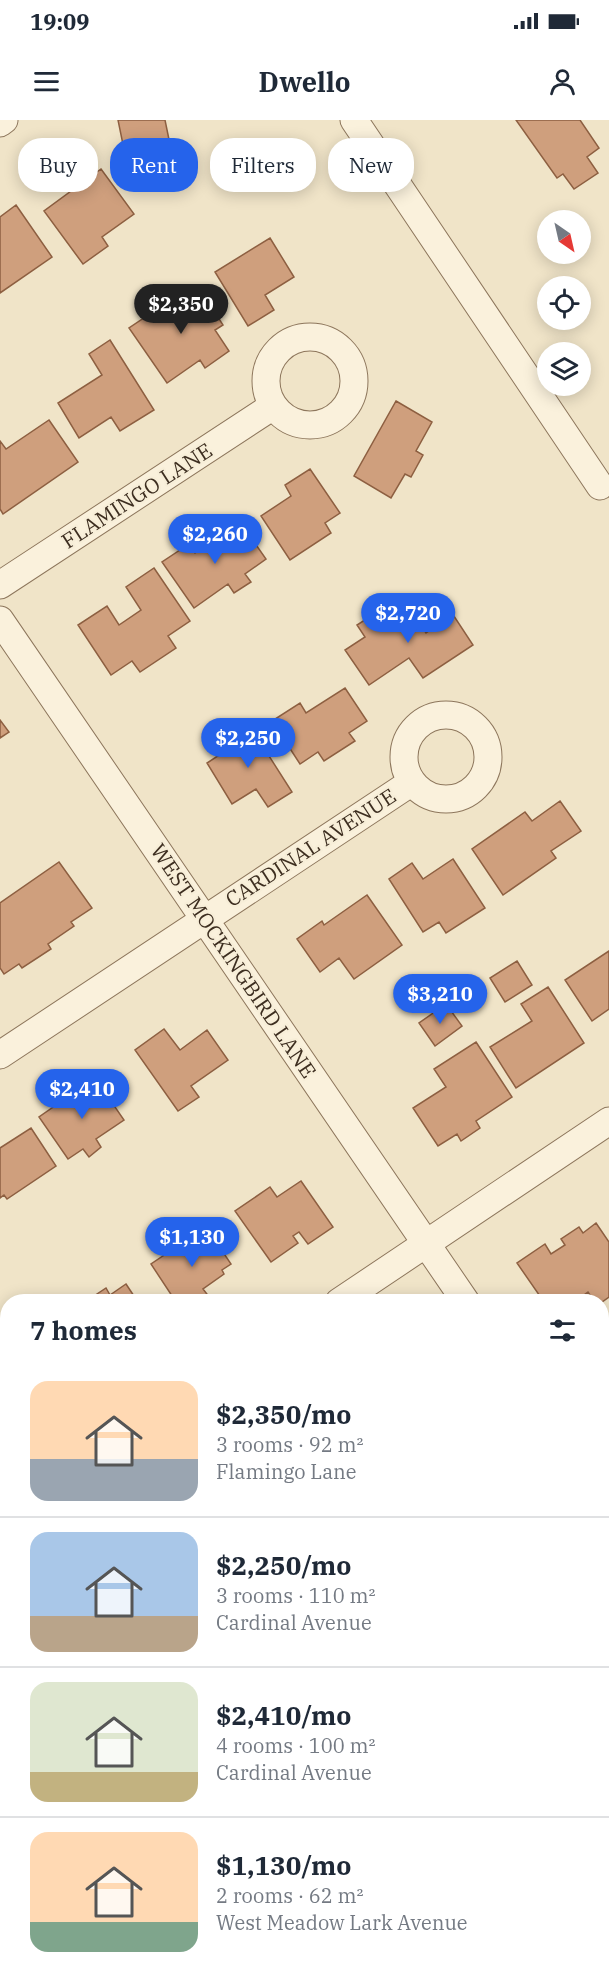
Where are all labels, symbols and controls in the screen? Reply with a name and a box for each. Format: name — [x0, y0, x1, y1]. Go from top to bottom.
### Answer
text: 19:09 — [30, 7, 89, 36]
text: Dwello — [259, 64, 350, 99]
icon: menu — [30, 65, 63, 98]
icon: person — [546, 65, 579, 98]
chip: Buy — [18, 138, 98, 192]
chip: Rent — [110, 138, 198, 192]
chip: Filters — [210, 138, 316, 192]
chip: New — [328, 138, 414, 192]
north arrow — [537, 210, 591, 264]
map controls — [537, 210, 591, 396]
button: locate — [537, 276, 591, 330]
pin: $2,350 — [132, 284, 230, 335]
text: $2,350 — [148, 290, 214, 317]
button: layers — [537, 342, 591, 396]
street label: FLAMINGO LANE — [56, 436, 217, 554]
pin: $2,260 — [166, 514, 264, 565]
text: $2,260 — [182, 520, 248, 547]
pin: $2,720 — [359, 593, 457, 644]
text: $2,720 — [375, 599, 441, 626]
pin: $2,250 — [199, 718, 297, 769]
text: $2,250 — [215, 724, 281, 751]
street label: CARDINAL AVENUE — [220, 782, 401, 913]
street label: WEST MOCKINGBIRD LANE — [145, 838, 323, 1083]
pin: $3,210 — [391, 974, 489, 1025]
text: $3,210 — [407, 980, 473, 1007]
pin: $2,410 — [33, 1069, 131, 1120]
text: $2,410 — [49, 1075, 115, 1102]
pin: $1,130 — [143, 1217, 241, 1268]
text: $1,130 — [159, 1223, 225, 1250]
text: 7 homes — [30, 1313, 137, 1347]
icon: filters — [546, 1314, 579, 1347]
text: $2,350/mo — [216, 1397, 351, 1431]
icon: home — [78, 1405, 150, 1477]
text: 3 rooms · 92 m² — [216, 1431, 363, 1458]
text: Flamingo Lane — [216, 1458, 357, 1485]
text: $2,250/mo — [216, 1548, 351, 1582]
icon: home — [78, 1556, 150, 1628]
text: 3 rooms · 110 m² — [216, 1582, 375, 1609]
text: Cardinal Avenue — [216, 1609, 372, 1636]
text: $2,410/mo — [216, 1698, 351, 1732]
icon: home — [78, 1706, 150, 1778]
text: 4 rooms · 100 m² — [216, 1732, 375, 1759]
text: Cardinal Avenue — [216, 1759, 372, 1786]
text: $1,130/mo — [216, 1848, 351, 1882]
icon: home — [78, 1856, 150, 1928]
text: 2 rooms · 62 m² — [216, 1882, 363, 1909]
text: West Meadow Lark Avenue — [216, 1909, 468, 1936]

